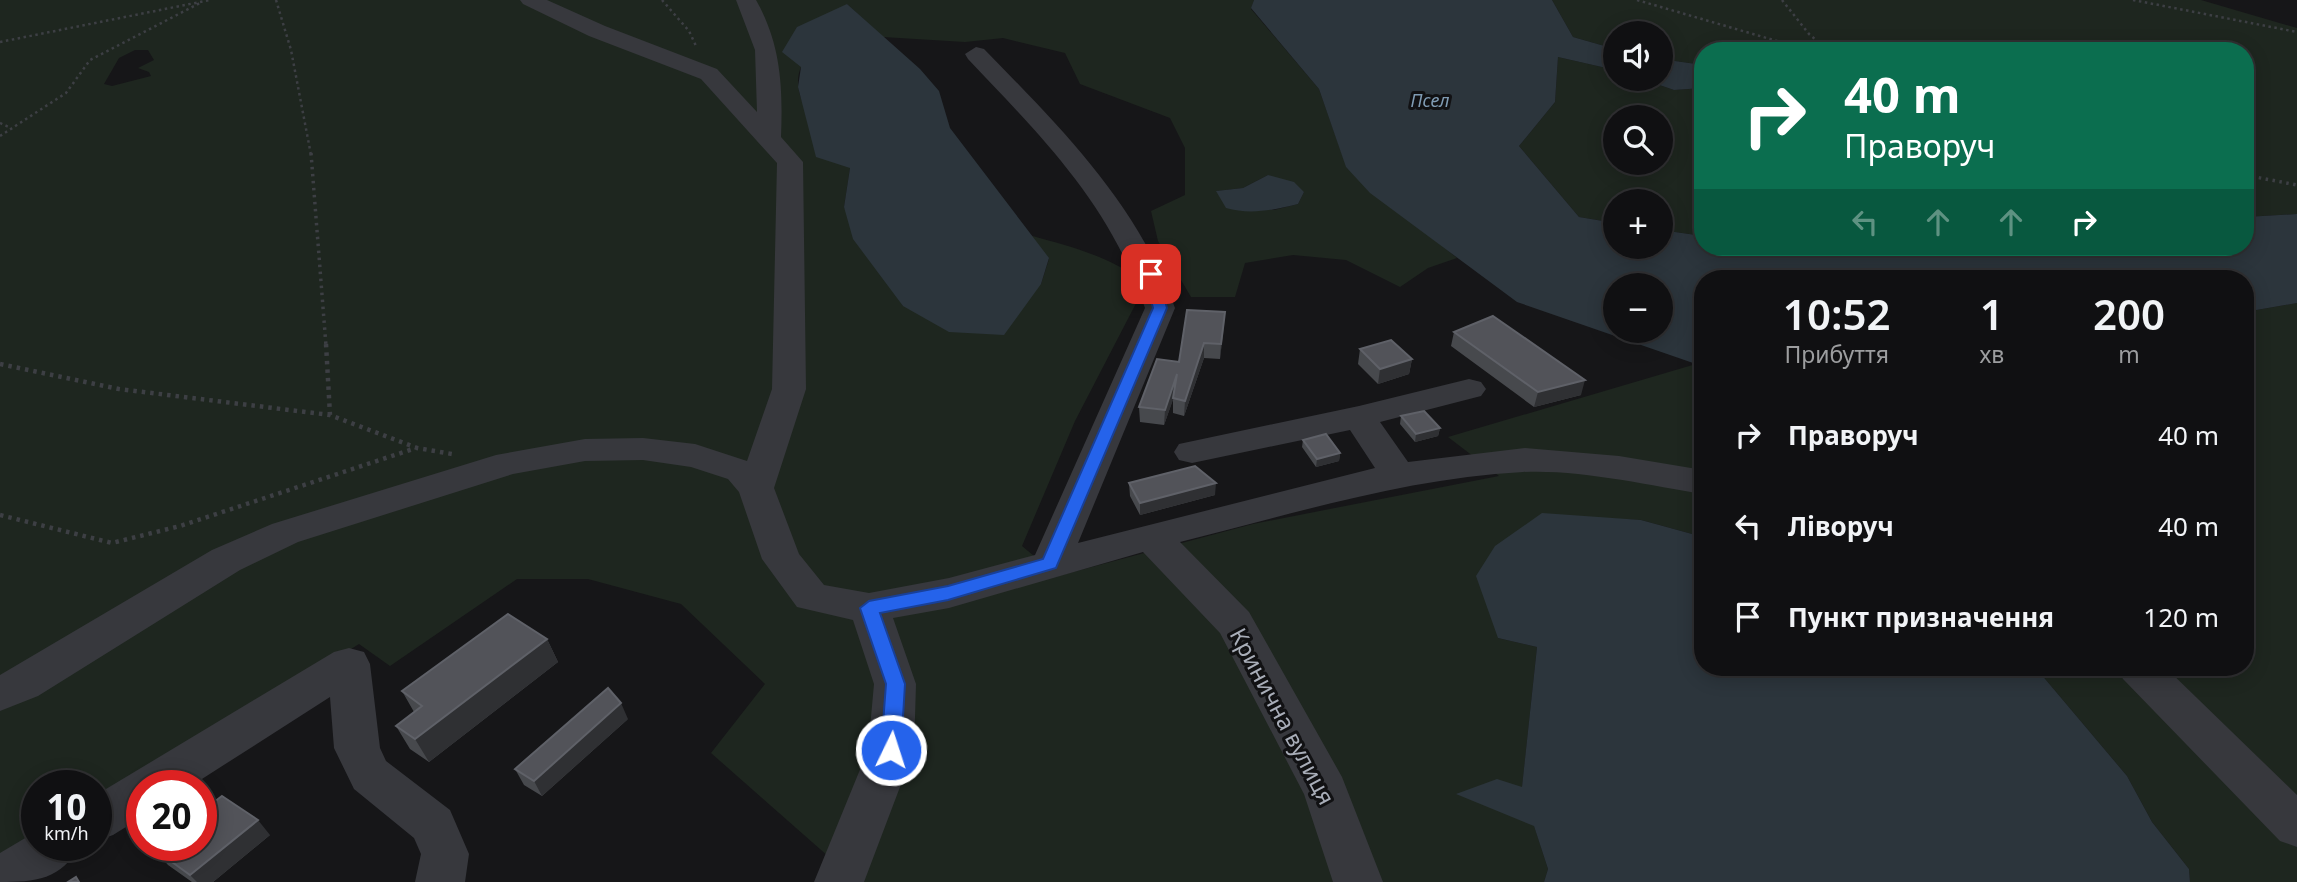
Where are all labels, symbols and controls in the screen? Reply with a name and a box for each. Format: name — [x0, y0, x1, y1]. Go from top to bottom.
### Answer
map controls — [1603, 21, 1673, 343]
button: sound — [1603, 21, 1673, 91]
text: 40 m — [1844, 61, 1961, 127]
icon: right — [1729, 70, 1820, 161]
water label: Псел — [1411, 88, 1449, 112]
button: search — [1603, 105, 1673, 175]
text: Праворуч — [1844, 124, 1995, 167]
button: + — [1603, 189, 1673, 259]
icon: left — [1846, 203, 1884, 241]
icon: ahead — [1919, 203, 1957, 241]
icon: ahead — [1992, 203, 2030, 241]
icon: right — [2065, 203, 2103, 241]
pin — [1121, 244, 1181, 304]
icon: arrive — [1132, 255, 1170, 293]
button: − — [1603, 273, 1673, 343]
text: 10:52 — [1783, 285, 1891, 342]
text: 1 — [1980, 285, 2004, 342]
text: 200 — [2093, 285, 2165, 342]
text: Прибуття — [1784, 338, 1889, 370]
text: хв — [1979, 338, 2004, 370]
text: m — [2118, 338, 2140, 370]
icon: right — [1729, 416, 1767, 454]
text: Праворуч — [1788, 417, 1919, 453]
text: 40 m — [2158, 417, 2219, 453]
icon: left — [1729, 507, 1767, 545]
text: Ліворуч — [1788, 508, 1894, 544]
text: 40 m — [2158, 508, 2219, 544]
icon: arrive — [1729, 598, 1767, 636]
text: Пункт призначення — [1788, 599, 2054, 635]
text: 120 m — [2143, 599, 2219, 635]
street label: Кринична вулиця — [1223, 622, 1343, 810]
position arrow — [854, 713, 928, 787]
speed limit sign: 20 — [126, 770, 217, 861]
text: 10 — [46, 783, 87, 830]
text: km/h — [44, 821, 89, 845]

